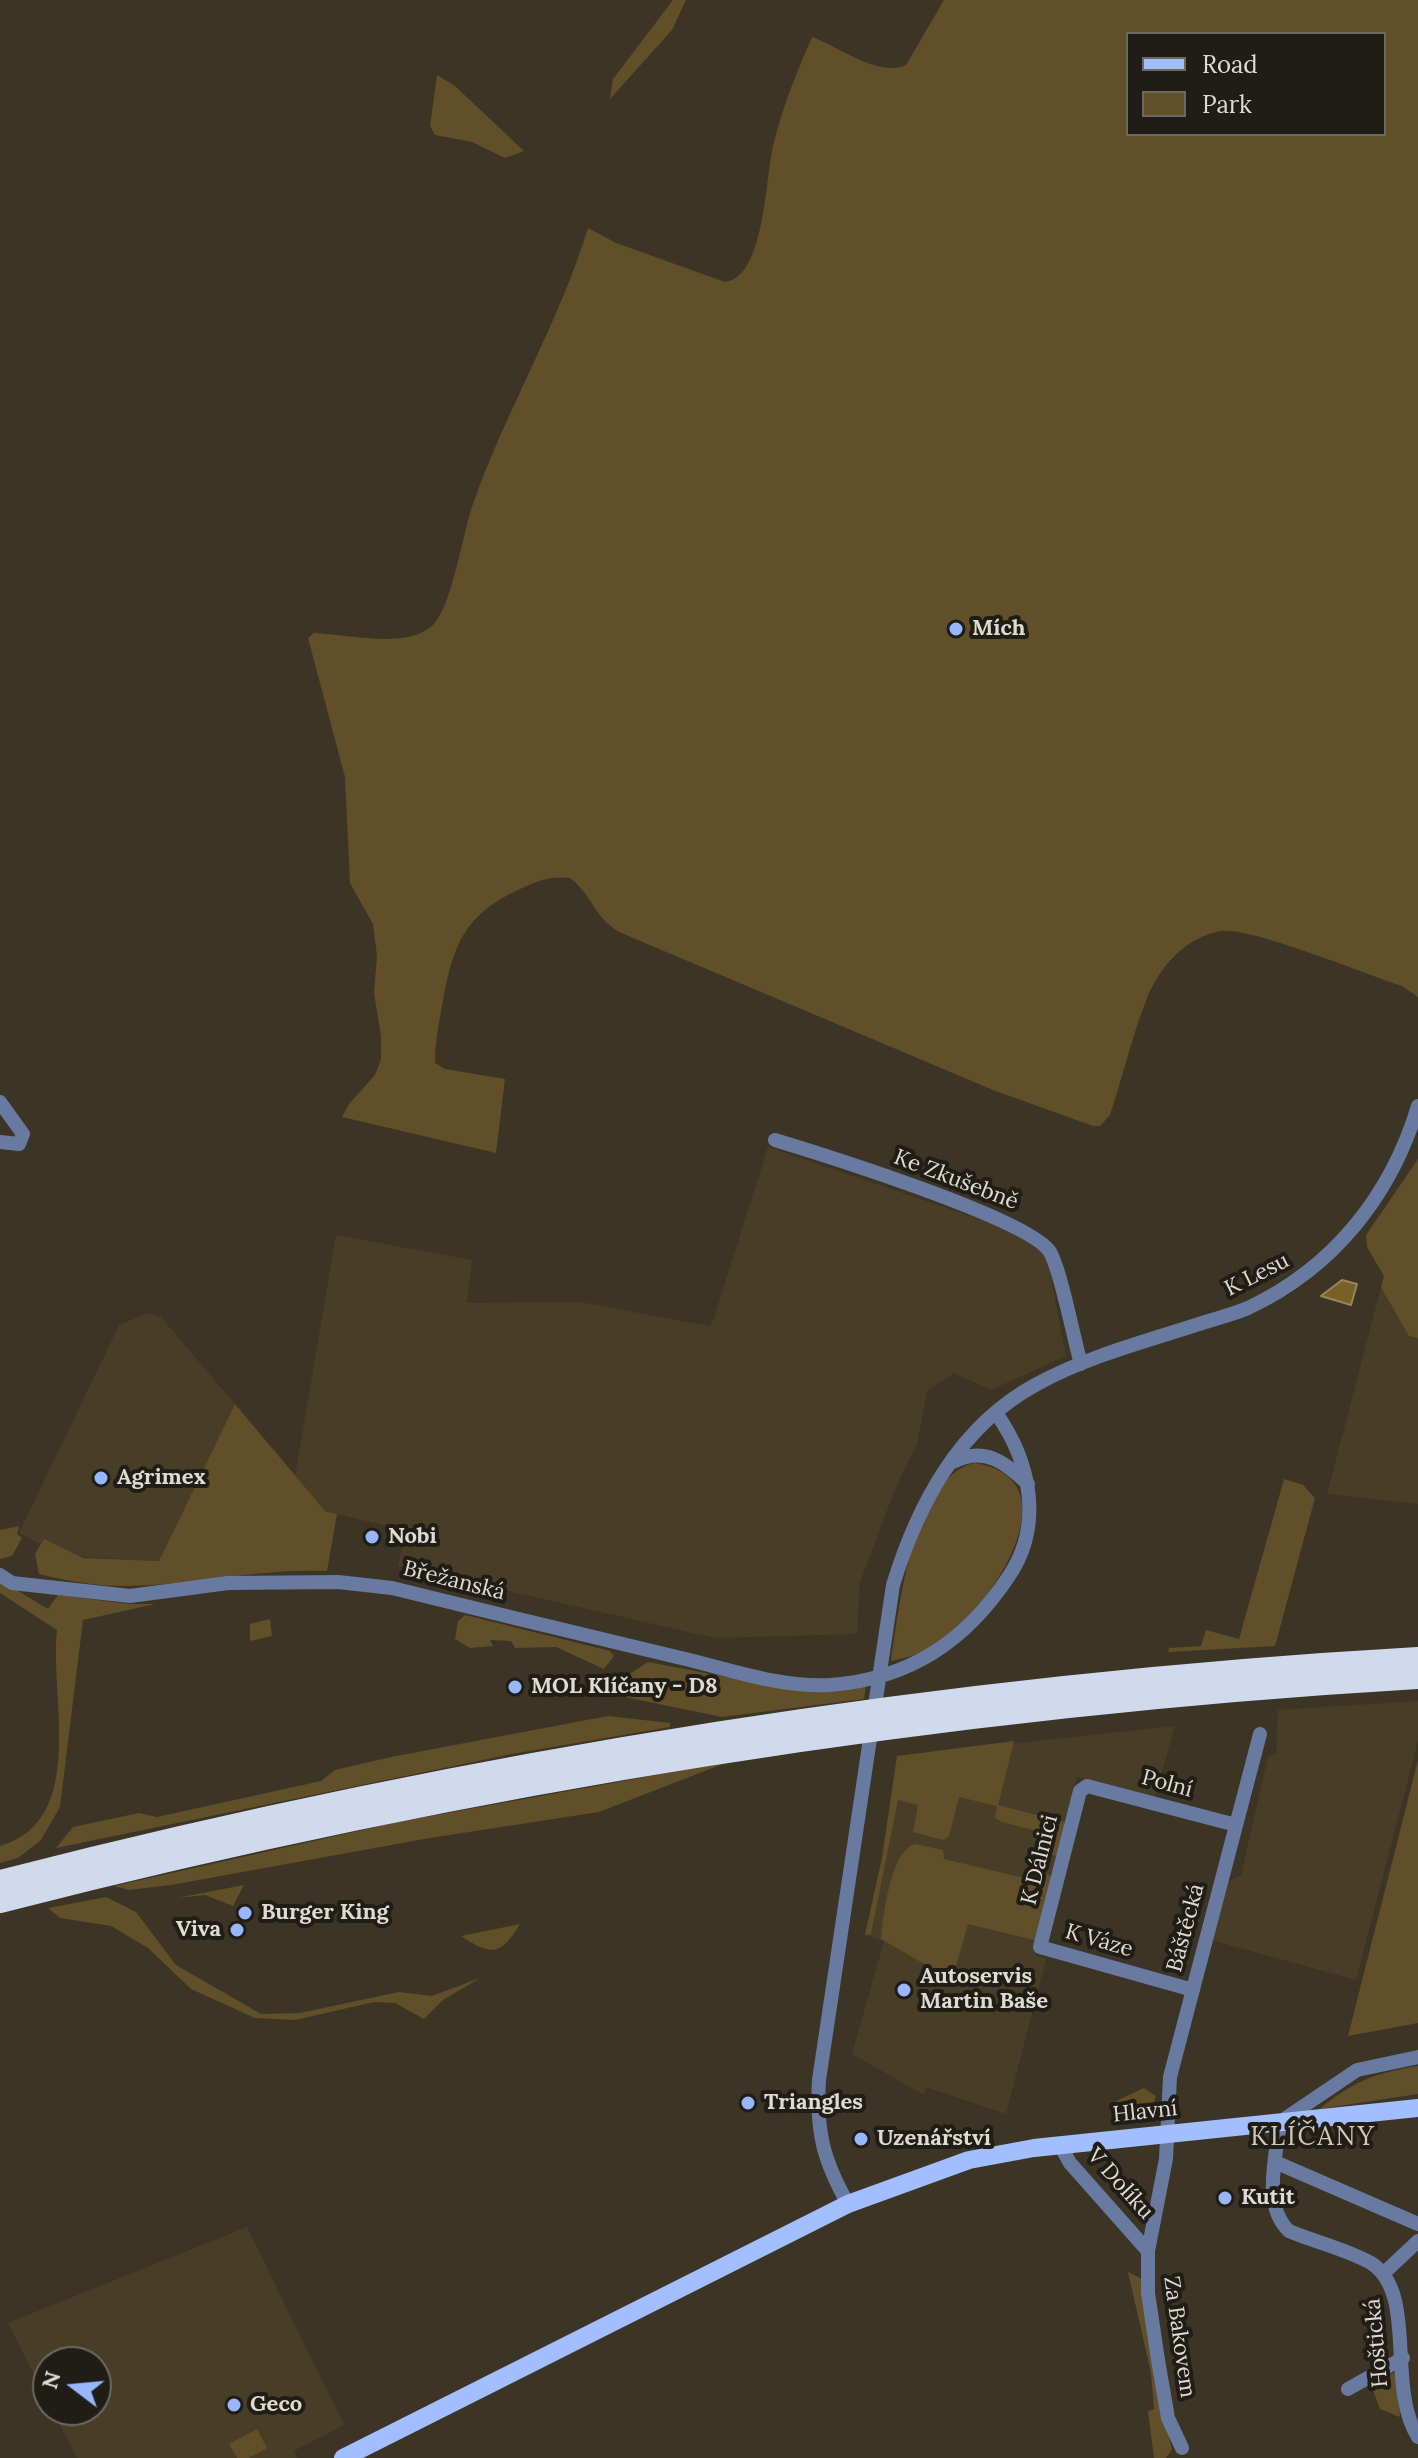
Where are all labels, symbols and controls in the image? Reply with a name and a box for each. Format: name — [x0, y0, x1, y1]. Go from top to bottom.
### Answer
legend — [1126, 32, 1386, 136]
text: Road — [1202, 49, 1258, 80]
text: Park — [1202, 89, 1252, 120]
place label: Mích — [972, 616, 1025, 642]
marker: Mích — [947, 620, 965, 638]
street label: Ke Zkušebně — [890, 1144, 1022, 1216]
street label: K Lesu — [1220, 1248, 1294, 1302]
place label: Agrimex — [117, 1465, 206, 1491]
marker: Agrimex — [92, 1469, 110, 1487]
place label: Nobi — [388, 1524, 437, 1550]
marker: Nobi — [363, 1528, 381, 1546]
street label: Břežanská — [400, 1556, 508, 1606]
place label: MOL Klíčany - D8 — [531, 1674, 718, 1700]
marker: MOL Klíčany - D8 — [506, 1678, 524, 1696]
street label: Polní — [1139, 1765, 1195, 1803]
street label: K Dálnici — [1016, 1812, 1064, 1908]
street label: Báštěcká — [1162, 1881, 1210, 1975]
place label: Burger King — [261, 1900, 389, 1926]
marker: Burger King — [236, 1904, 254, 1922]
place label: Viva — [176, 1917, 221, 1943]
street label: K Váze — [1062, 1919, 1136, 1963]
marker: Viva — [228, 1921, 246, 1939]
place label: Autoservis Martin Baše — [920, 1964, 1048, 2016]
marker: Autoservis Martin Baše — [895, 1981, 913, 1999]
place label: Triangles — [764, 2090, 863, 2116]
marker: Triangles — [739, 2094, 757, 2112]
street label: Hlavní — [1111, 2095, 1179, 2129]
district label: KLÍČANY — [1250, 2122, 1376, 2154]
place label: Uzenářství — [877, 2126, 991, 2152]
marker: Uzenářství — [852, 2130, 870, 2148]
street label: V Dolíku — [1081, 2143, 1159, 2225]
place label: Kutit — [1241, 2185, 1295, 2211]
marker: Kutit — [1216, 2189, 1234, 2207]
street label: Za Bakovem — [1157, 2274, 1201, 2400]
street label: Hoštická — [1360, 2297, 1394, 2389]
north arrow — [32, 2346, 112, 2426]
text: N — [35, 2368, 67, 2392]
place label: Geco — [250, 2392, 302, 2418]
marker: Geco — [225, 2396, 243, 2414]

